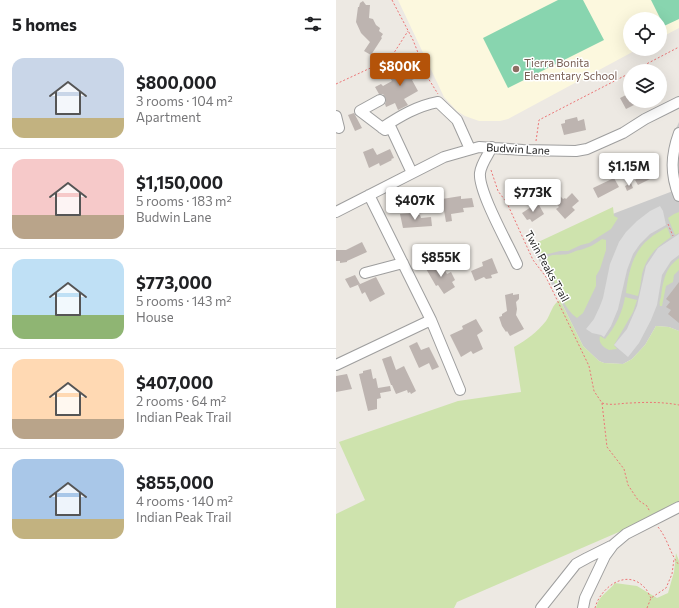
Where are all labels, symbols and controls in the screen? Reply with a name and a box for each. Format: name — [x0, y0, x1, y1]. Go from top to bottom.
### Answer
map controls — [623, 12, 667, 108]
button: locate — [623, 12, 667, 56]
icon: filters — [302, 13, 324, 35]
text: 5 homes — [12, 14, 77, 35]
pin: $800K — [372, 53, 428, 87]
place label: Tierra Bonita Elementary School — [524, 56, 617, 82]
text: $800K — [379, 58, 421, 74]
marker: Tierra Bonita Elementary School — [511, 64, 521, 74]
button: layers — [623, 64, 667, 108]
text: $800,000 — [136, 72, 217, 93]
icon: home — [44, 74, 92, 122]
text: 3 rooms · 104 m² — [136, 93, 233, 109]
text: Apartment — [136, 109, 201, 125]
street label: Budwin Lane — [486, 140, 550, 157]
pin: $1.15M — [596, 153, 662, 187]
text: $1.15M — [608, 158, 650, 174]
text: $1,150,000 — [136, 172, 223, 193]
icon: home — [44, 175, 92, 223]
pin: $773K — [505, 179, 561, 213]
text: $773K — [514, 184, 552, 200]
pin: $407K — [387, 187, 443, 221]
text: $407K — [395, 192, 435, 208]
text: 5 rooms · 183 m² — [136, 193, 232, 209]
text: Budwin Lane — [136, 209, 211, 225]
street label: Twin Peaks Trail — [522, 228, 572, 304]
pin: $855K — [413, 244, 469, 278]
text: $855K — [421, 249, 461, 265]
text: $773,000 — [136, 272, 212, 293]
icon: home — [44, 275, 92, 323]
text: 5 rooms · 143 m² — [136, 293, 232, 309]
text: House — [136, 309, 174, 325]
text: $407,000 — [136, 372, 213, 393]
icon: home — [44, 375, 92, 423]
text: 2 rooms · 64 m² — [136, 393, 226, 409]
text: Indian Peak Trail — [136, 409, 232, 425]
text: $855,000 — [136, 472, 214, 493]
icon: home — [44, 475, 92, 523]
text: 4 rooms · 140 m² — [136, 493, 233, 509]
text: Indian Peak Trail — [136, 509, 232, 525]

